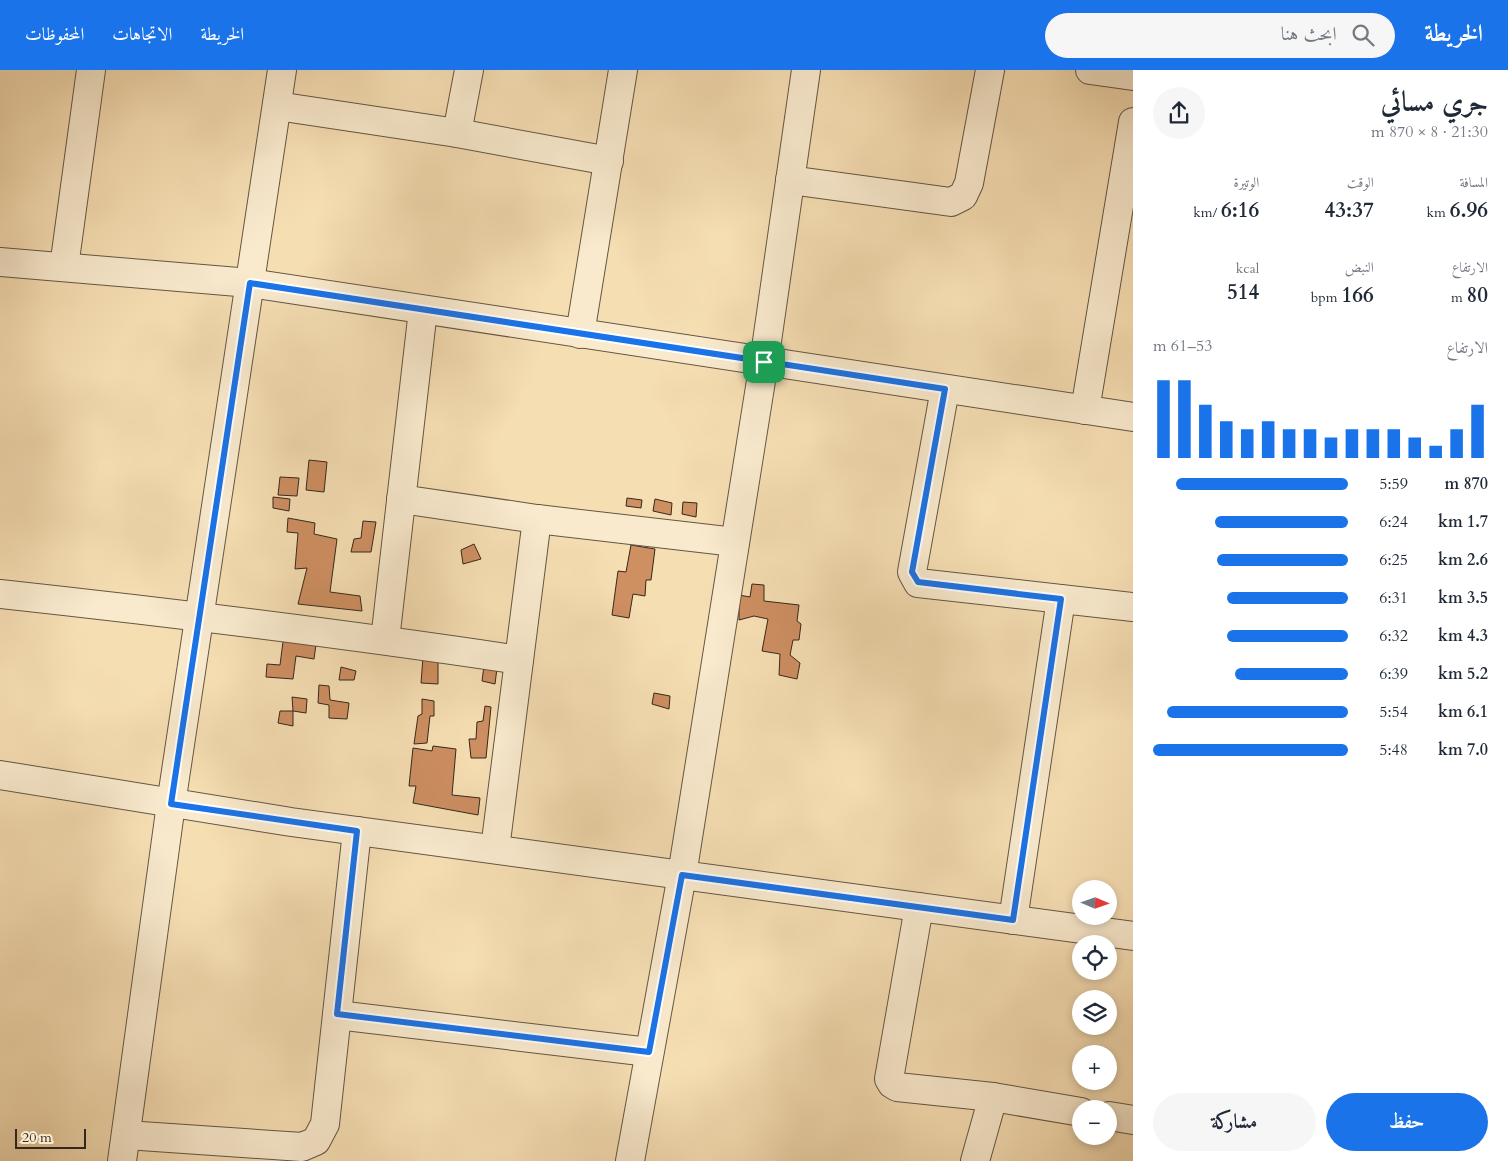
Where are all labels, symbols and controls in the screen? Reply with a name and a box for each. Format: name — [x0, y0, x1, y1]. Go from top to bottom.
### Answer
search box — [1045, 13, 1395, 58]
text: الخريطة — [1425, 17, 1483, 50]
text: ابحث هنا — [1281, 21, 1337, 47]
icon: search — [1349, 21, 1377, 49]
text: المحفوظات — [25, 22, 84, 47]
text: الاتجاهات — [112, 22, 172, 47]
text: الخريطة — [200, 22, 244, 47]
text: جري مسائي — [1381, 83, 1488, 121]
button: share — [1153, 87, 1205, 139]
text: 21:30 · 8 × 870 m — [1371, 121, 1488, 143]
text: الوتيرة — [1234, 173, 1259, 192]
text: الوقت — [1347, 173, 1374, 192]
text: المسافة — [1459, 173, 1488, 192]
text: 6:16 — [1221, 196, 1259, 225]
text: 43:37 — [1325, 196, 1374, 225]
text: 6.96 — [1450, 196, 1488, 225]
text: /km — [1193, 203, 1221, 222]
text: km — [1427, 203, 1450, 222]
text: النبض — [1345, 258, 1374, 277]
text: الارتفاع — [1452, 258, 1488, 277]
text: kcal — [1236, 259, 1259, 278]
text: 514 — [1227, 278, 1259, 307]
text: 166 — [1341, 281, 1374, 310]
text: 80 — [1466, 281, 1488, 310]
text: bpm — [1311, 288, 1341, 307]
text: m — [1451, 288, 1466, 307]
text: 53–61 m — [1153, 335, 1212, 357]
text: الارتفاع — [1446, 337, 1488, 359]
pin — [743, 341, 785, 383]
icon: arrive — [750, 348, 778, 376]
text: 5:59 — [1379, 473, 1408, 495]
text: 870 m — [1444, 473, 1488, 495]
text: 6:24 — [1379, 511, 1408, 533]
text: 1.7 km — [1438, 511, 1488, 533]
text: 6:25 — [1379, 549, 1408, 571]
text: 2.6 km — [1438, 549, 1488, 571]
text: 6:31 — [1379, 587, 1408, 609]
text: 3.5 km — [1438, 587, 1488, 609]
text: 6:32 — [1379, 625, 1408, 647]
text: 4.3 km — [1438, 625, 1488, 647]
text: 6:39 — [1379, 663, 1408, 685]
text: 5.2 km — [1438, 663, 1488, 685]
text: 5:54 — [1379, 701, 1408, 723]
text: 6.1 km — [1438, 701, 1488, 723]
text: 5:48 — [1379, 739, 1408, 761]
text: 7.0 km — [1438, 739, 1488, 761]
north arrow — [1072, 880, 1118, 925]
map controls — [1072, 880, 1117, 1145]
button: locate — [1072, 935, 1117, 980]
button: layers — [1072, 990, 1117, 1035]
button: + — [1072, 1045, 1117, 1090]
button: مشاركة — [1153, 1093, 1316, 1151]
button: حفظ — [1326, 1093, 1488, 1151]
button: − — [1072, 1100, 1117, 1145]
scale bar — [15, 1126, 86, 1149]
text: 20 m — [22, 1128, 52, 1147]

